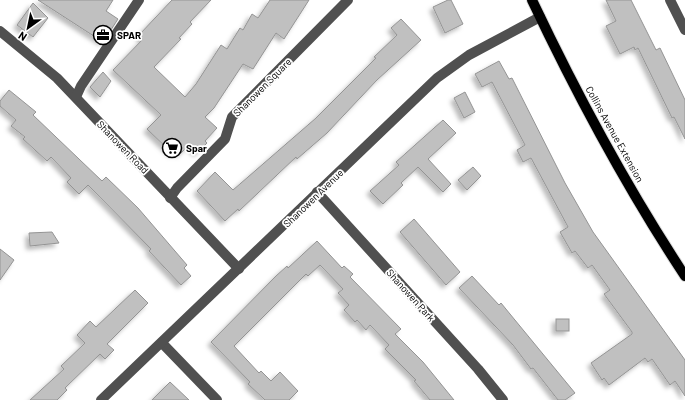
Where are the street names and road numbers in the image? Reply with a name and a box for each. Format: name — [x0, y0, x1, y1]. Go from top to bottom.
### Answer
street label: Shanowen Square — [230, 55, 294, 119]
street label: Collins Avenue Extension — [584, 84, 646, 184]
street label: Shanowen Road — [95, 118, 151, 176]
street label: Shanowen Avenue — [281, 166, 345, 230]
street label: Shanowen Park — [384, 266, 438, 324]

